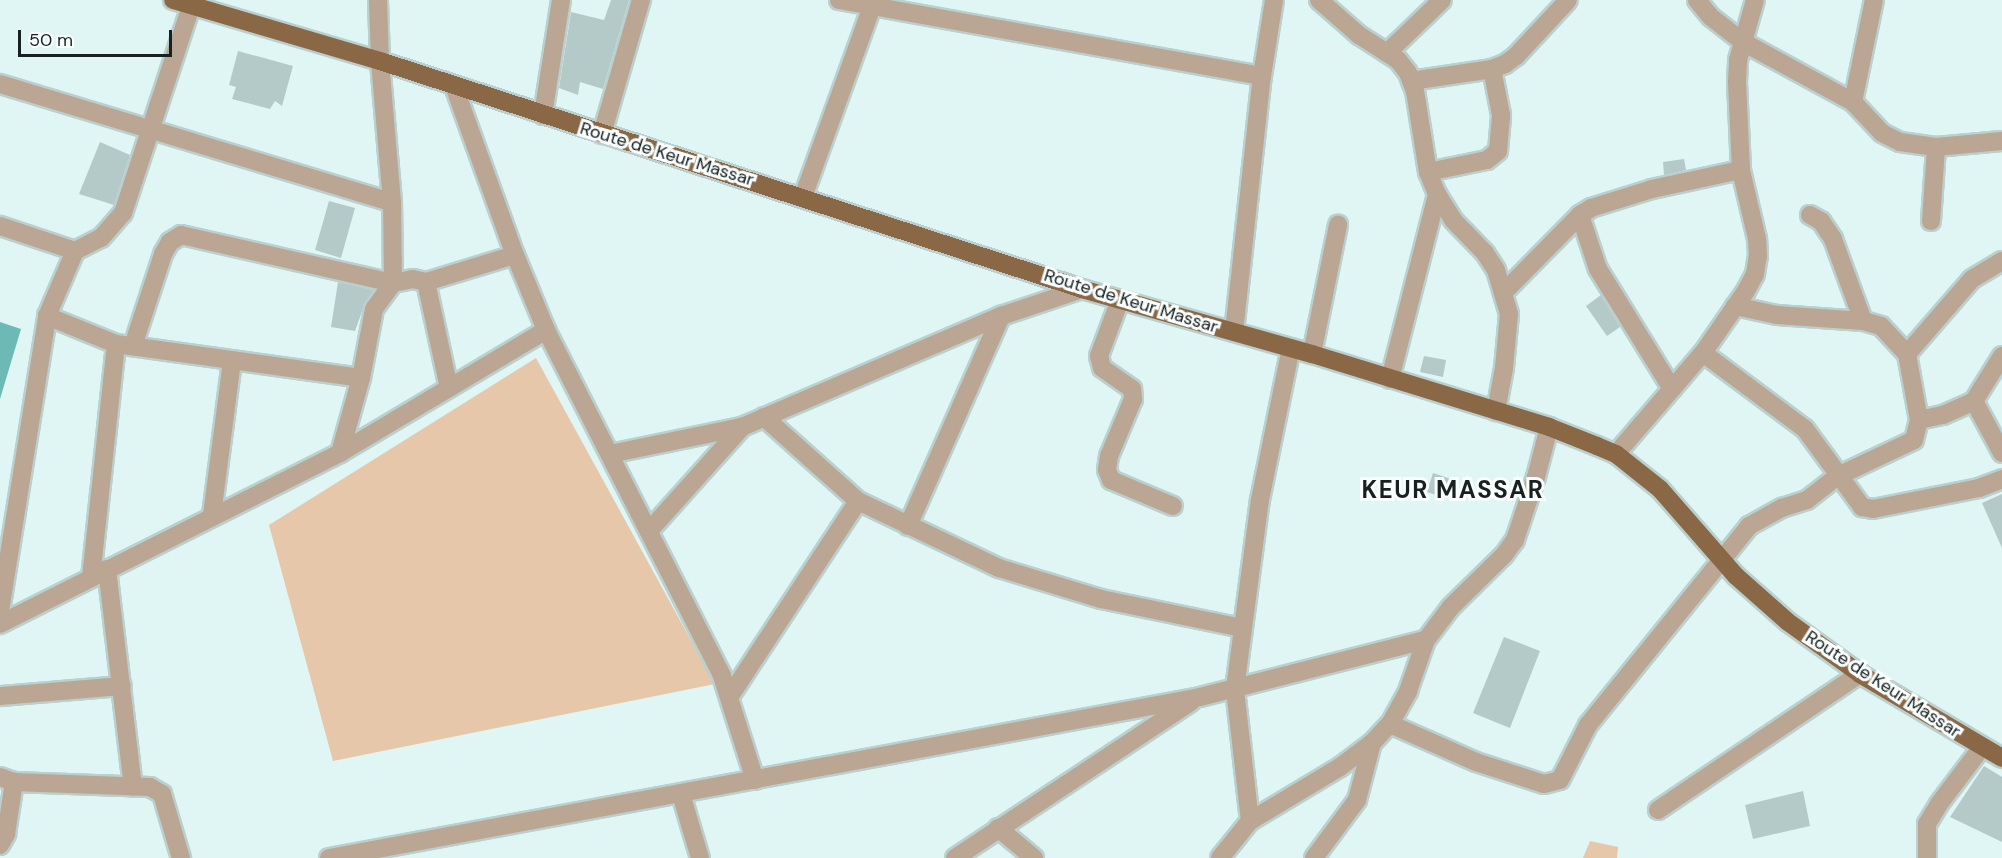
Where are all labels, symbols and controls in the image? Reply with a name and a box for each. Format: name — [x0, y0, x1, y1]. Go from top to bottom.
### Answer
scale bar — [21, 18, 176, 56]
text: 50 m — [29, 28, 73, 52]
street label: Route de Keur Massar — [577, 117, 757, 191]
street label: Route de Keur Massar — [1041, 264, 1221, 338]
district label: KEUR MASSAR — [1362, 476, 1544, 504]
street label: Route de Keur Massar — [1801, 626, 1965, 742]

